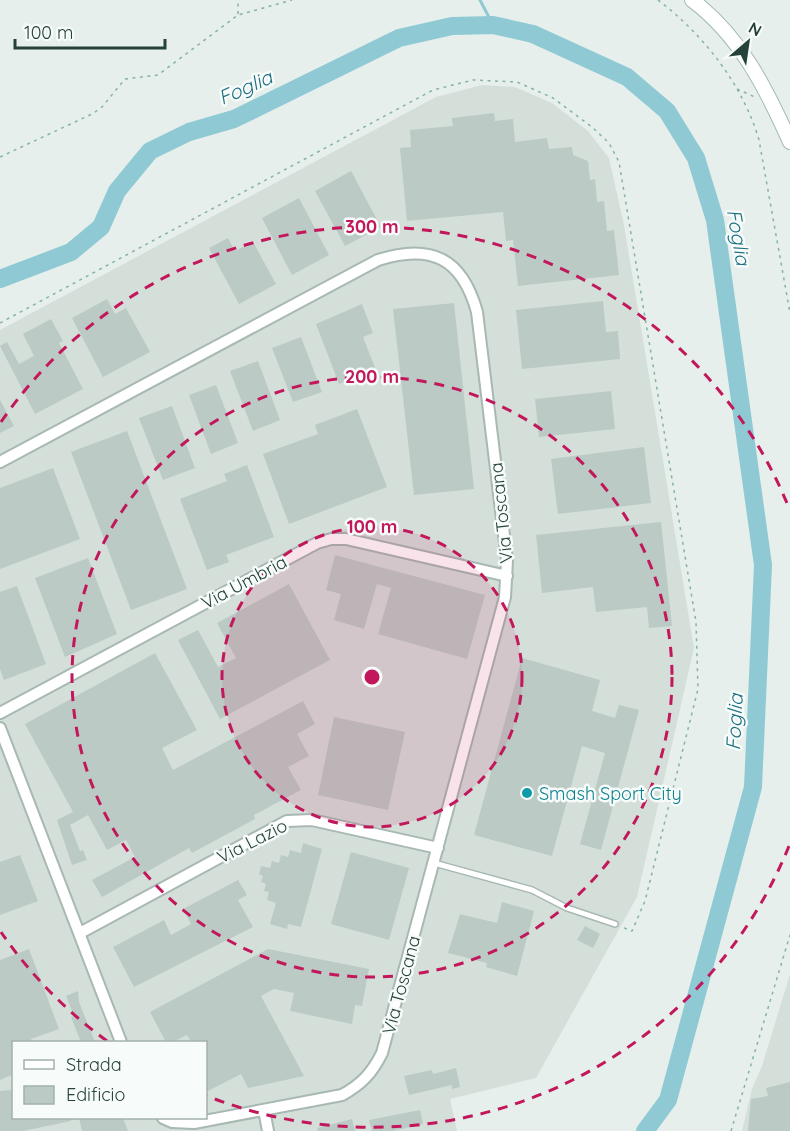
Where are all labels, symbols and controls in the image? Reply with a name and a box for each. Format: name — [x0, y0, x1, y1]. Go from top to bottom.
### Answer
scale bar — [15, 12, 165, 50]
north arrow — [718, 12, 778, 72]
text: N — [745, 17, 765, 40]
text: 100 m — [24, 21, 73, 44]
water label: Foglia — [214, 63, 278, 110]
water label: Foglia — [722, 207, 757, 269]
text: 300 m — [345, 215, 399, 238]
text: 200 m — [345, 365, 399, 388]
street label: Via Toscana — [484, 461, 518, 565]
text: 100 m — [347, 515, 397, 538]
street label: Via Umbria — [197, 550, 291, 614]
centre of rings — [362, 667, 382, 687]
water label: Foglia — [720, 691, 748, 751]
place label: Smash Sport City — [539, 782, 682, 805]
marker: Smash Sport City — [520, 786, 534, 800]
street label: Via Lazio — [213, 814, 291, 868]
street label: Via Toscana — [377, 933, 425, 1037]
legend — [12, 1041, 207, 1119]
text: Strada — [66, 1053, 122, 1076]
text: Edificio — [66, 1083, 125, 1106]

